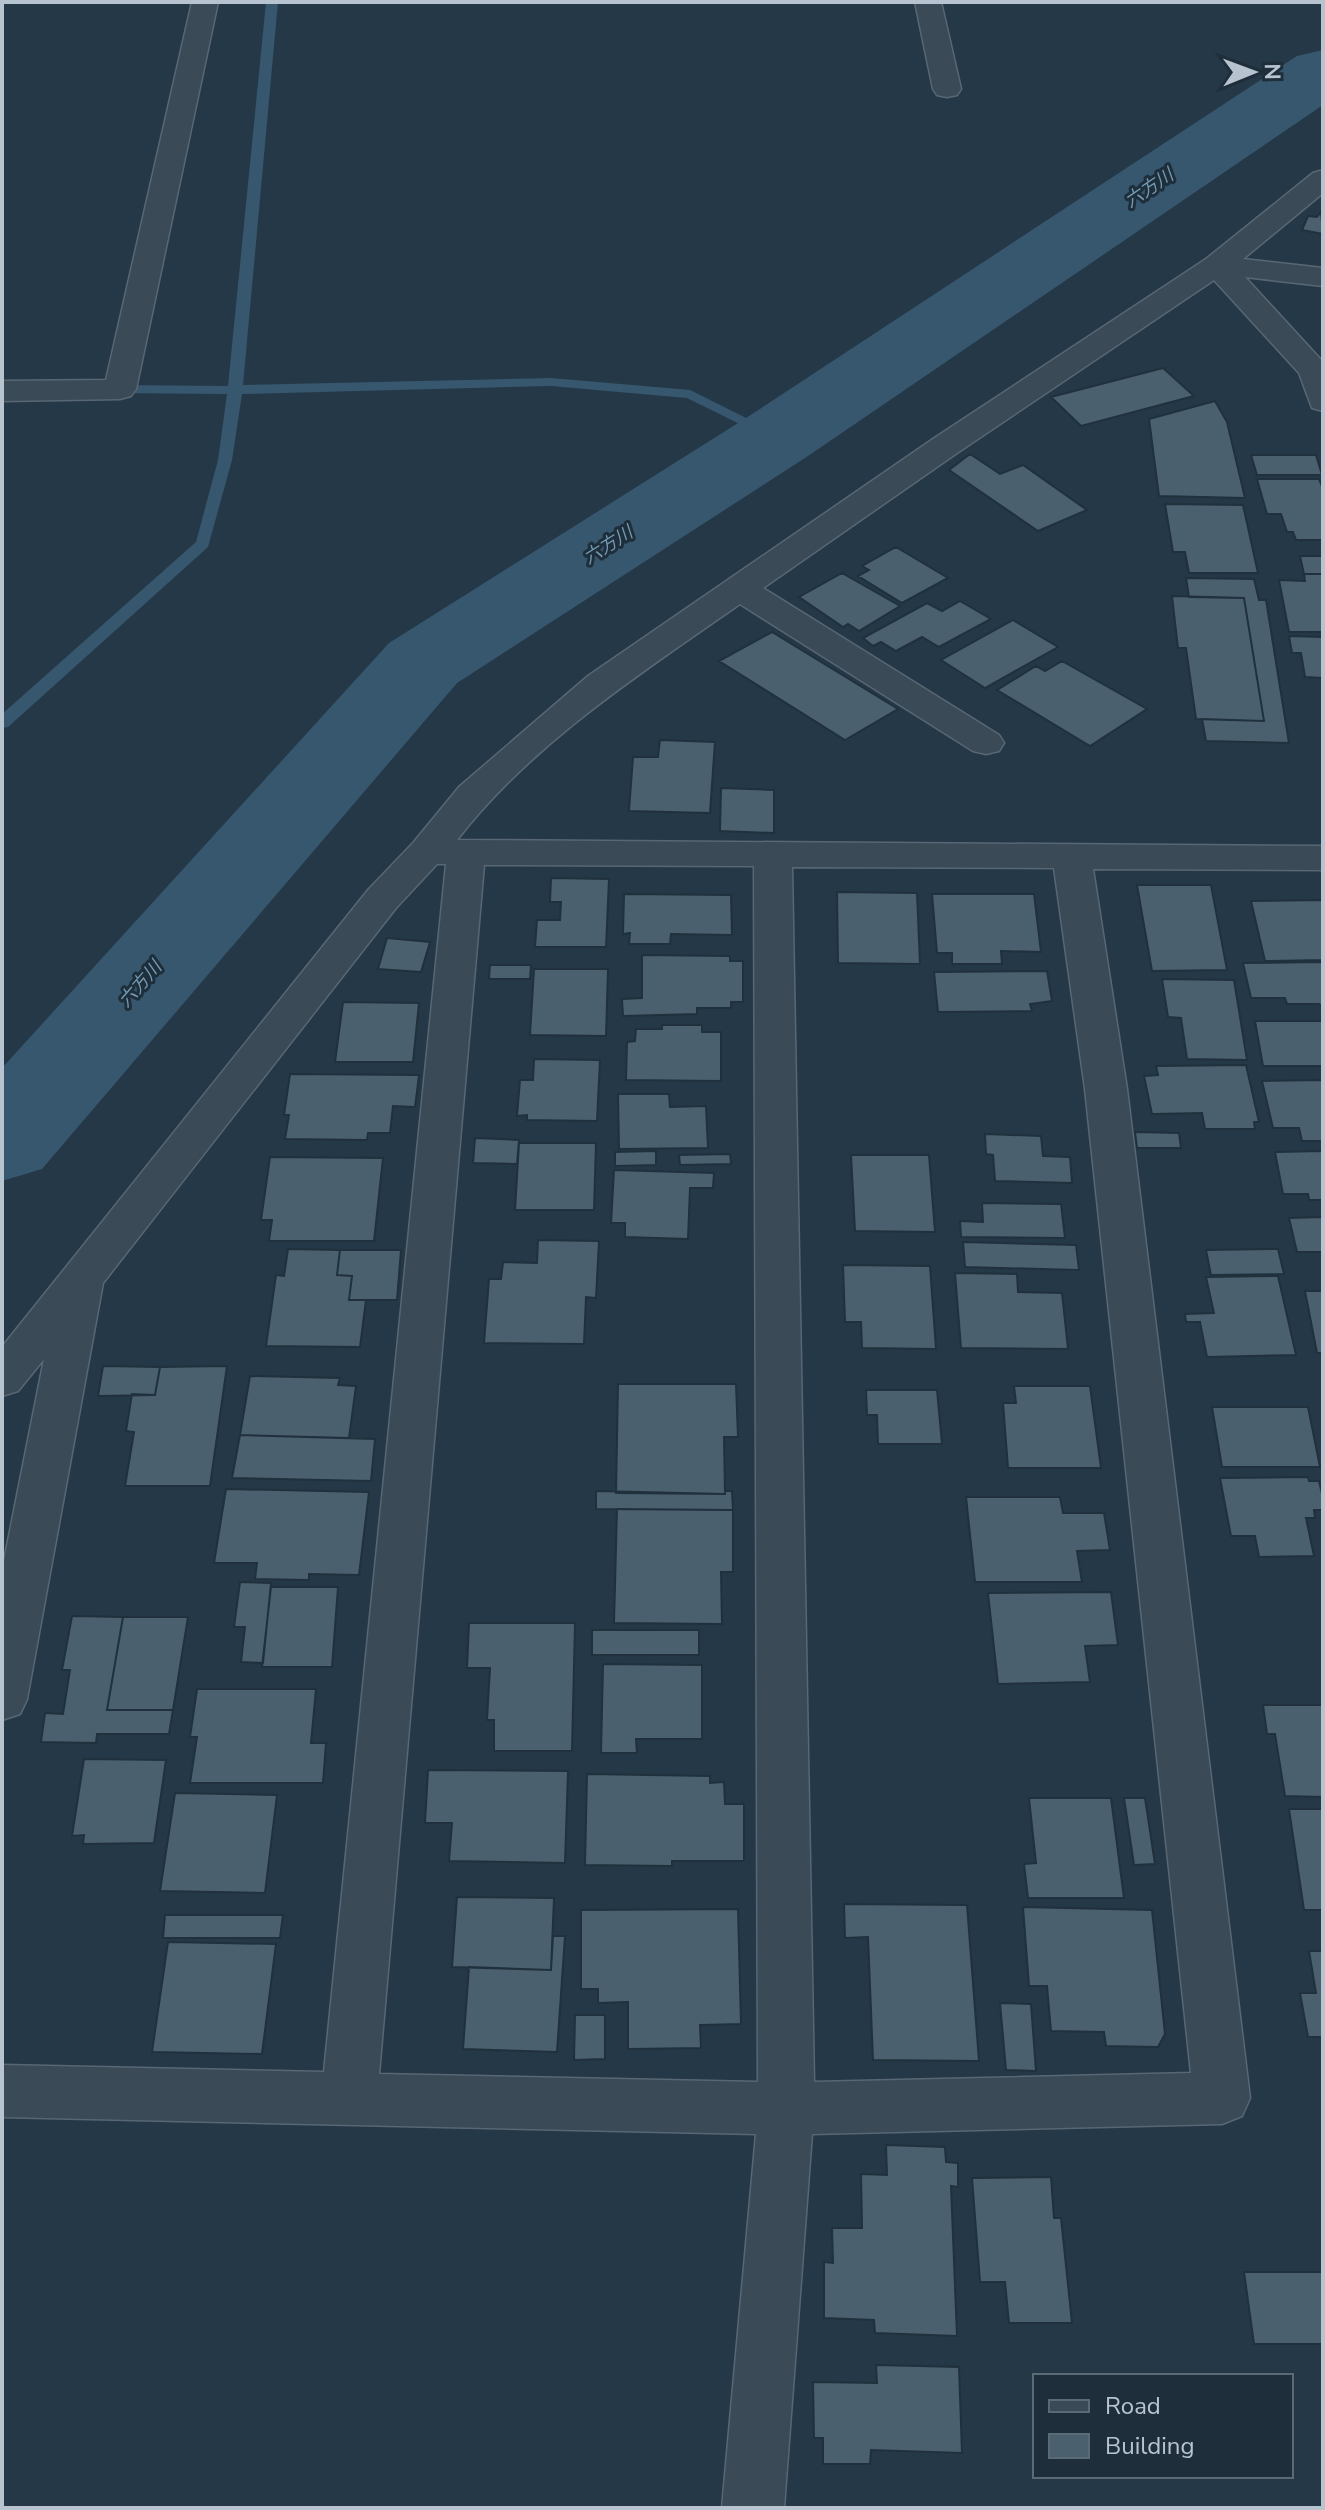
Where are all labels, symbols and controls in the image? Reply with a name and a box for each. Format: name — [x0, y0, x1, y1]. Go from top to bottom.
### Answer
north arrow — [1213, 32, 1293, 112]
text: N — [1257, 63, 1287, 80]
water label: 六方川 — [1120, 162, 1180, 213]
water label: 六方川 — [579, 519, 639, 569]
water label: 六方川 — [113, 954, 168, 1012]
legend — [1033, 2374, 1293, 2478]
text: Road — [1105, 2390, 1161, 2422]
text: Building — [1105, 2430, 1195, 2462]

